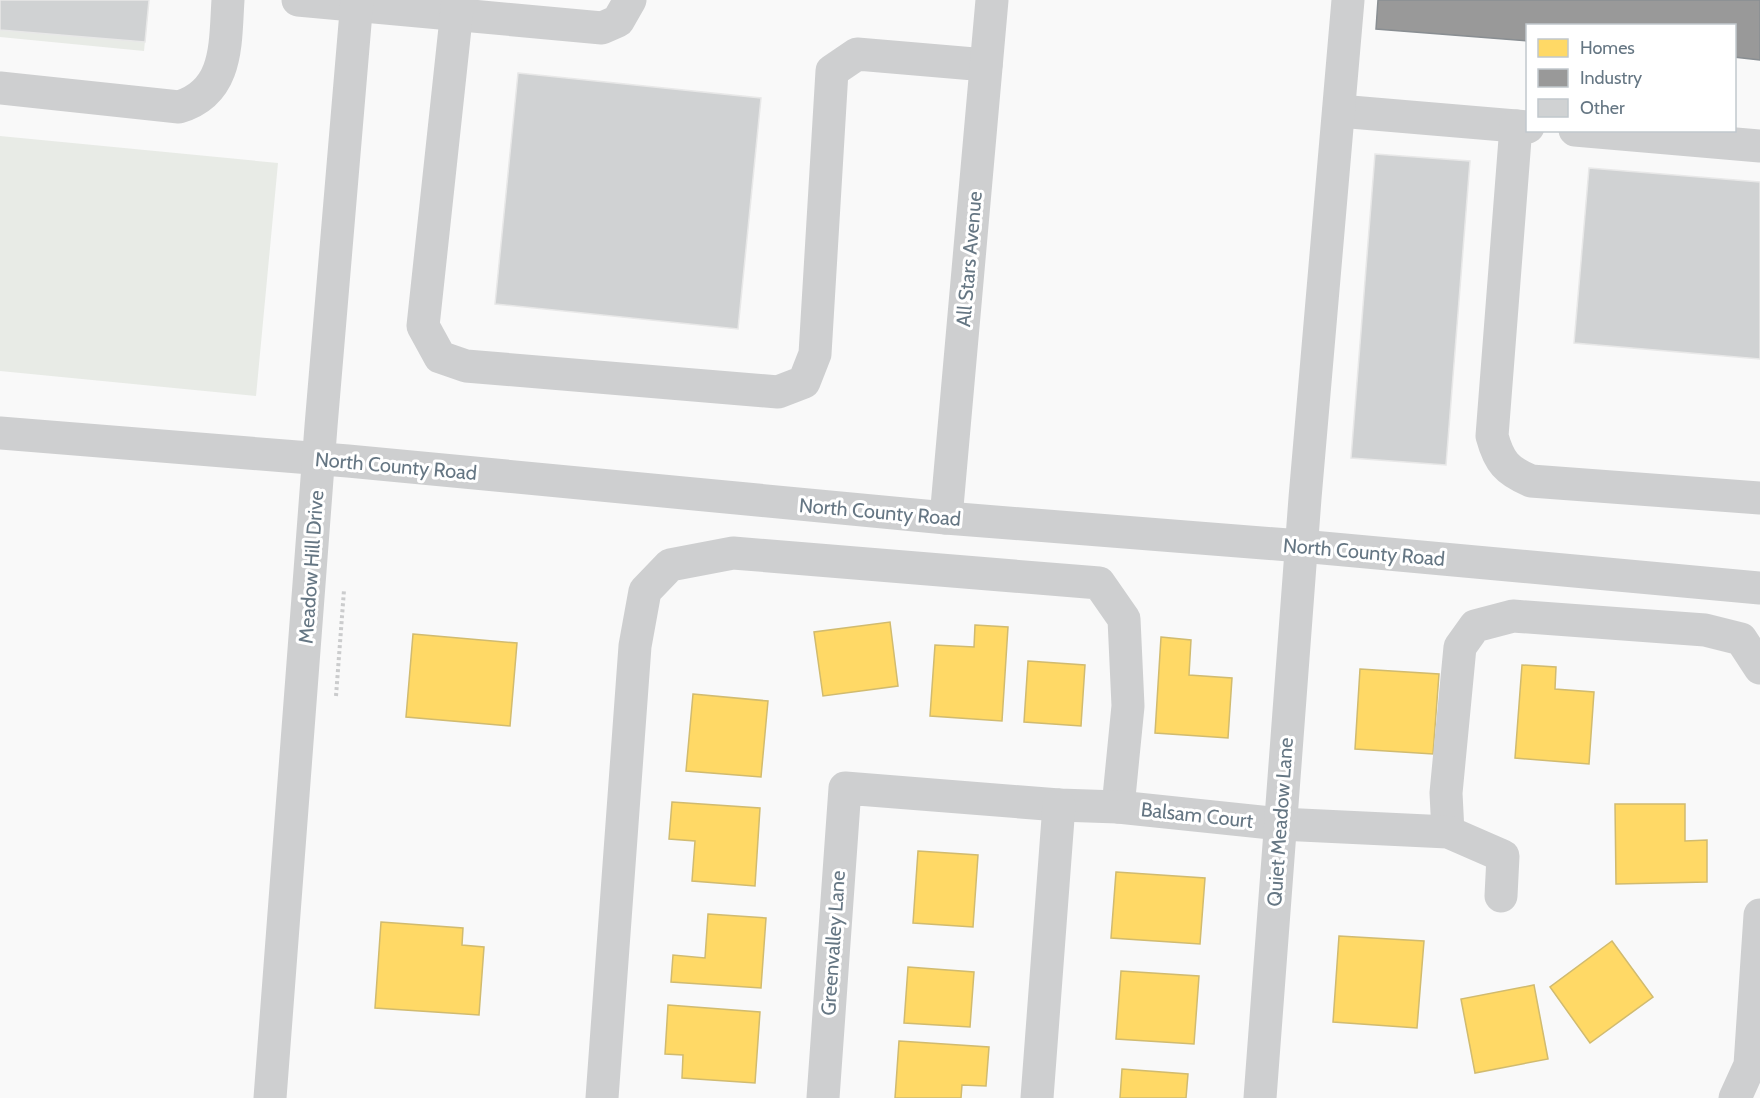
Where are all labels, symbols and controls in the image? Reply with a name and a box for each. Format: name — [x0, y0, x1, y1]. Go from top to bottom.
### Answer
legend — [1526, 24, 1736, 132]
text: Homes — [1580, 37, 1635, 59]
text: Industry — [1580, 67, 1642, 89]
text: Other — [1580, 97, 1625, 119]
street label: All Stars Avenue — [951, 190, 987, 328]
street label: North County Road — [314, 447, 478, 485]
street label: Meadow Hill Drive — [294, 489, 328, 645]
street label: North County Road — [798, 493, 962, 531]
street label: North County Road — [1282, 533, 1446, 571]
street label: Quiet Meadow Lane — [1262, 737, 1298, 907]
street label: Balsam Court — [1140, 797, 1255, 833]
street label: Greenvalley Lane — [816, 870, 850, 1016]

